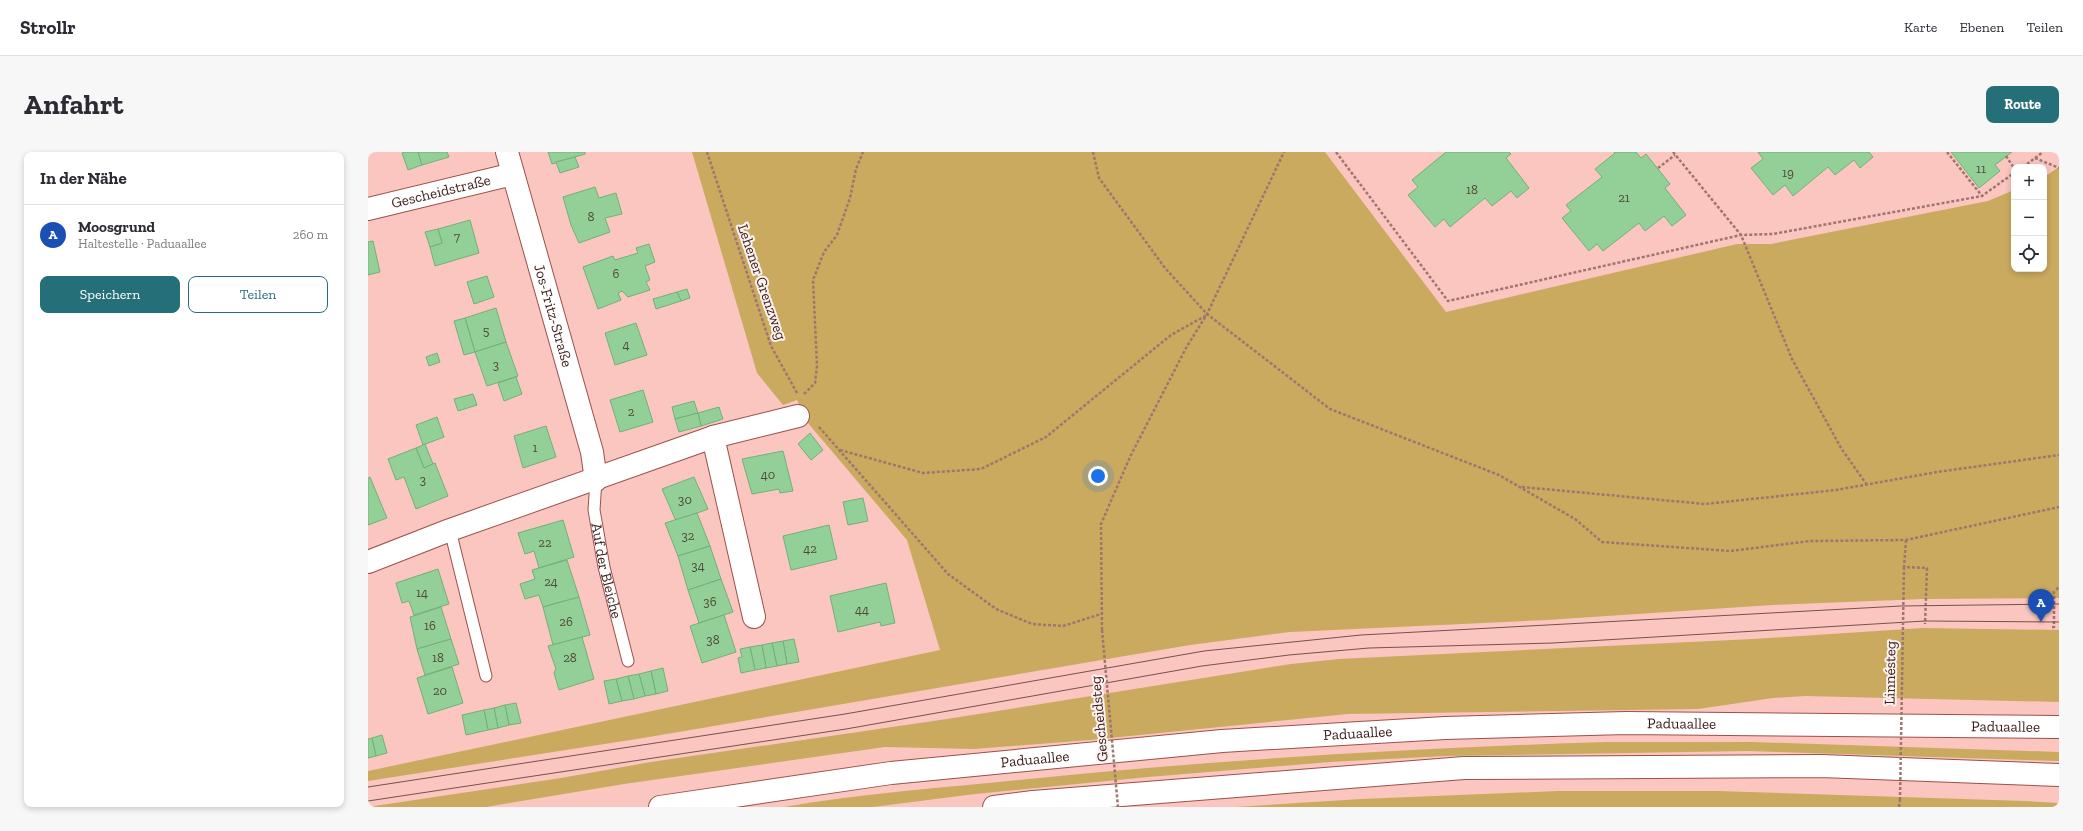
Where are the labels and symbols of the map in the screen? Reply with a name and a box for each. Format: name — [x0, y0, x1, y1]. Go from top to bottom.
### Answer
house number: 11 — [1976, 161, 1986, 176]
house number: 19 — [1782, 165, 1794, 180]
street label: Gescheidstraße — [389, 171, 492, 212]
house number: 18 — [1466, 182, 1478, 197]
house number: 21 — [1618, 190, 1630, 205]
house number: 8 — [588, 209, 595, 224]
street label: Lehener Grenzweg — [734, 222, 790, 342]
house number: 7 — [454, 229, 460, 244]
street label: Jos-Fritz-Straße — [530, 262, 576, 369]
house number: 6 — [613, 266, 620, 281]
house number: 5 — [483, 323, 490, 338]
house number: 4 — [622, 337, 630, 352]
house number: 3 — [493, 357, 499, 372]
house number: 2 — [628, 404, 635, 419]
house number: 1 — [532, 440, 538, 455]
your location — [1088, 466, 1108, 486]
house number: 40 — [761, 467, 775, 482]
house number: 3 — [420, 472, 426, 487]
house number: 30 — [678, 492, 692, 507]
street label: Auf der Bleiche — [587, 521, 626, 620]
house number: 32 — [681, 528, 695, 543]
house number: 22 — [538, 535, 552, 550]
house number: 42 — [803, 541, 817, 556]
house number: 34 — [691, 558, 705, 573]
house number: 24 — [544, 574, 558, 589]
house number: 14 — [416, 585, 428, 600]
pin: A — [2028, 589, 2054, 622]
house number: 36 — [703, 594, 717, 609]
house number: 44 — [855, 602, 869, 617]
house number: 26 — [559, 614, 573, 629]
house number: 16 — [424, 618, 436, 633]
house number: 38 — [706, 632, 720, 647]
street label: Linnésteg — [1880, 641, 1900, 705]
house number: 18 — [432, 650, 444, 665]
house number: 28 — [563, 650, 577, 665]
street label: Gescheidsteg — [1086, 675, 1112, 763]
house number: 20 — [433, 683, 447, 698]
street label: Paduaallee — [1647, 714, 1716, 733]
street label: Paduaallee — [1971, 717, 2040, 736]
street label: Paduaallee — [1323, 722, 1393, 744]
street label: Paduaallee — [1000, 747, 1070, 771]

